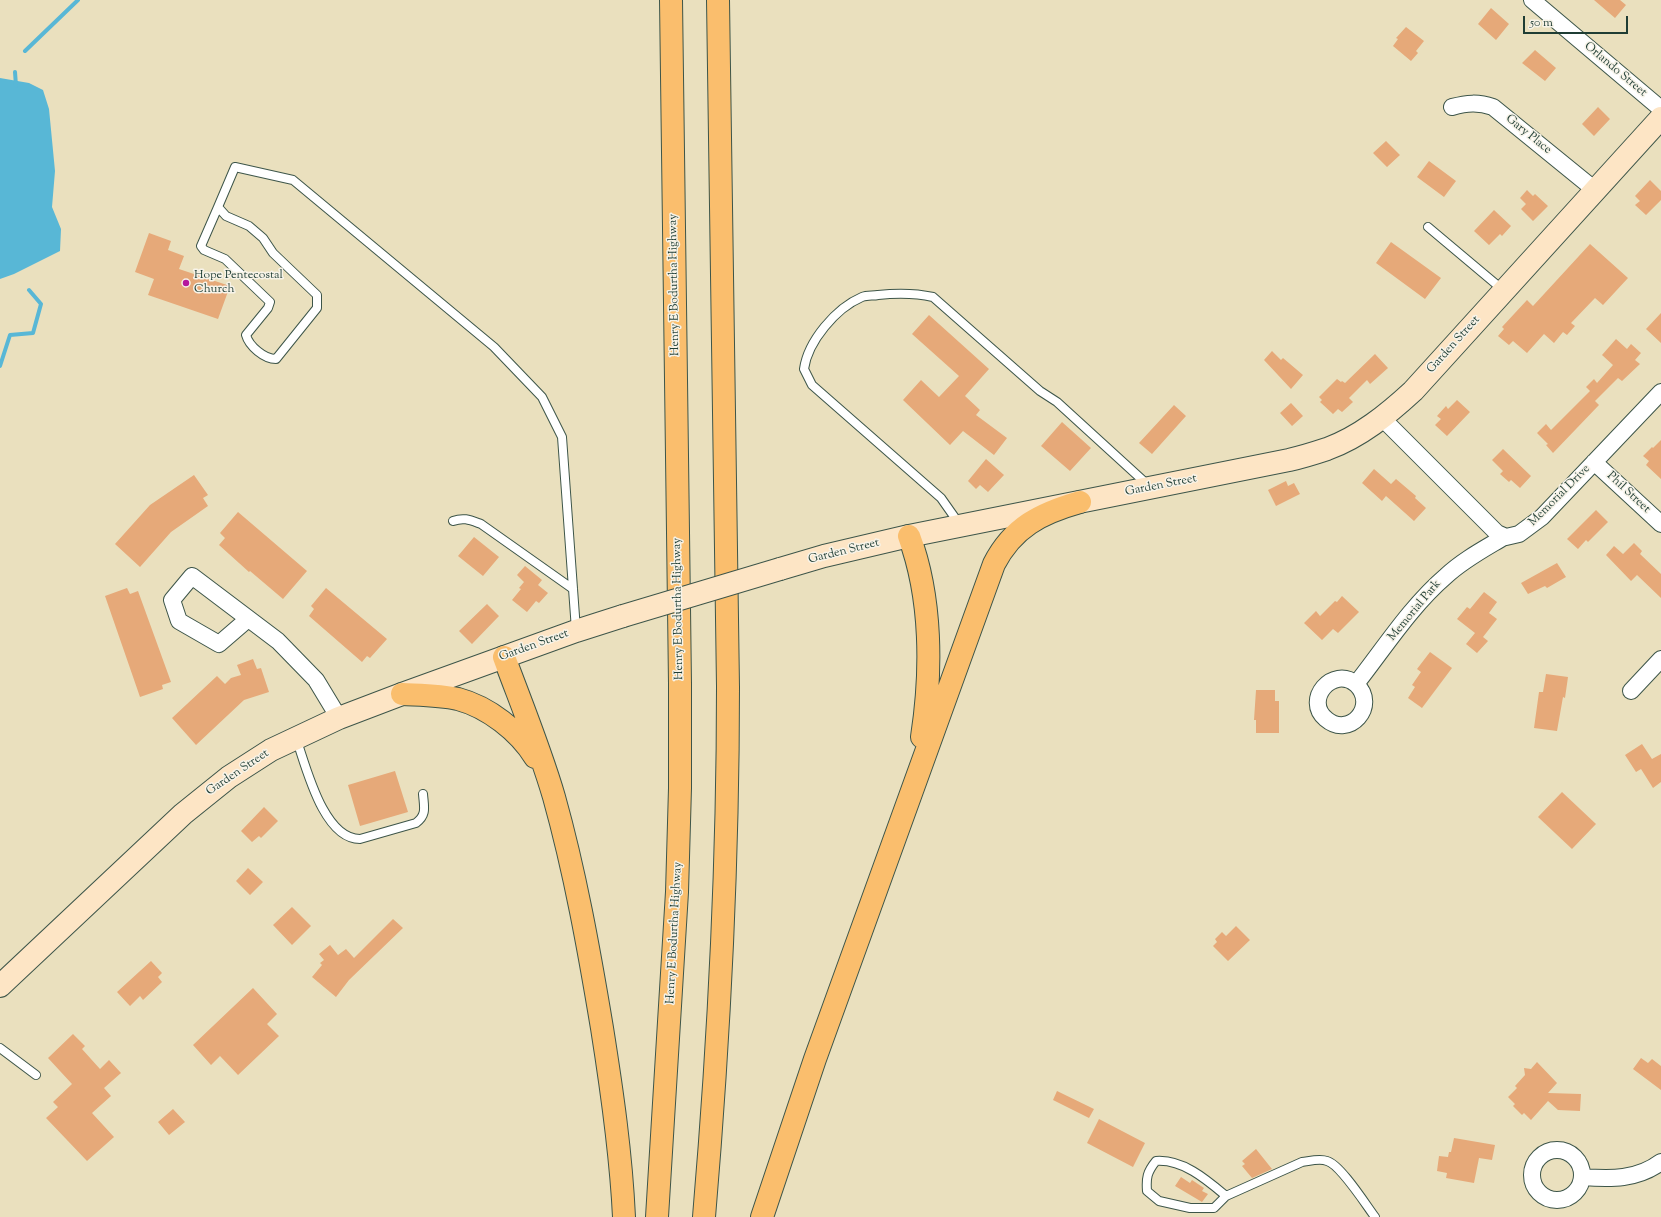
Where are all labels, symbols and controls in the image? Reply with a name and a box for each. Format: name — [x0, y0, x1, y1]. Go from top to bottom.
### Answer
scale bar — [1525, 8, 1630, 34]
text: 50 m — [1530, 14, 1553, 32]
street label: Orlando Street — [1581, 40, 1649, 100]
street label: Gary Place — [1502, 112, 1554, 158]
street label: Henry E Bodurtha Highway — [667, 214, 683, 356]
place label: Hope Pentecostal Church — [194, 269, 283, 297]
marker: Hope Pentecostal Church — [181, 278, 191, 288]
street label: Garden Street — [1424, 313, 1484, 377]
street label: Memorial Drive — [1526, 462, 1594, 530]
street label: Phil Street — [1603, 469, 1653, 517]
street label: Garden Street — [1124, 472, 1198, 500]
street label: Garden Street — [807, 536, 881, 568]
street label: Henry E Bodurtha Highway — [671, 538, 687, 680]
street label: Memorial Park — [1385, 578, 1445, 644]
street label: Garden Street — [497, 627, 571, 665]
street label: Garden Street — [204, 747, 272, 799]
street label: Henry E Bodurtha Highway — [664, 862, 686, 1004]

